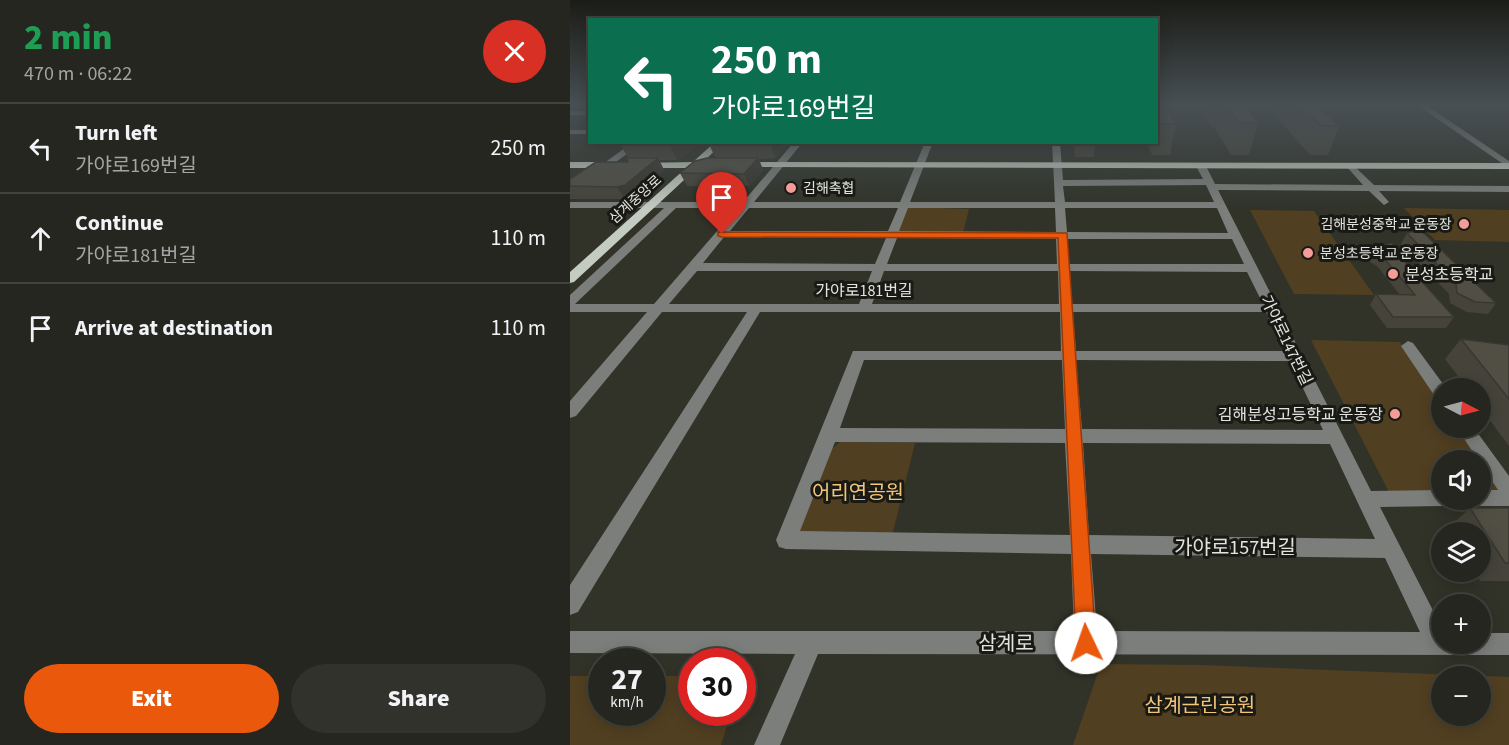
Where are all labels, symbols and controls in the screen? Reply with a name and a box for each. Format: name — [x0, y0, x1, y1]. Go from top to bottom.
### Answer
text: 2 min — [24, 12, 112, 63]
button: close — [483, 20, 546, 83]
text: 250 m — [711, 30, 822, 90]
icon: left — [612, 42, 690, 120]
text: 470 m · 06:22 — [24, 60, 132, 88]
text: 가야로169번길 — [711, 89, 875, 128]
text: Turn left — [75, 117, 157, 149]
icon: left — [24, 132, 57, 165]
text: 250 m — [491, 132, 546, 164]
text: 가야로169번길 — [75, 152, 197, 180]
street label: 삼계중앙로 — [605, 171, 666, 229]
pin — [696, 172, 747, 234]
place label: 김해축협 — [803, 179, 855, 199]
icon: arrive — [705, 181, 738, 214]
marker: 김해축협 — [784, 181, 798, 195]
text: Continue — [75, 207, 164, 239]
place label: 김해분성중학교 운동장 — [1320, 215, 1452, 235]
marker: 김해분성중학교 운동장 — [1457, 217, 1471, 231]
icon: ahead — [24, 222, 57, 255]
text: 110 m — [491, 222, 546, 254]
text: 가야로181번길 — [75, 242, 197, 270]
place label: 분성초등학교 운동장 — [1320, 244, 1439, 264]
marker: 분성초등학교 운동장 — [1301, 246, 1315, 260]
place label: 분성초등학교 — [1405, 264, 1493, 286]
marker: 분성초등학교 — [1386, 267, 1400, 281]
street label: 가야로181번길 — [815, 280, 913, 302]
street label: 가야로147번길 — [1255, 292, 1317, 389]
icon: arrive — [24, 312, 57, 345]
text: Arrive at destination — [75, 312, 273, 344]
text: 110 m — [491, 312, 546, 344]
north arrow — [1431, 378, 1491, 438]
map controls — [1431, 378, 1491, 726]
place label: 김해분성고등학교 운동장 — [1218, 404, 1383, 426]
marker: 김해분성고등학교 운동장 — [1388, 407, 1402, 421]
button: sound — [1431, 450, 1491, 510]
park label: 어리연공원 — [812, 479, 904, 507]
button: layers — [1431, 522, 1491, 582]
street label: 가야로157번길 — [1174, 534, 1296, 562]
button: + — [1431, 594, 1491, 654]
position arrow — [1054, 611, 1118, 675]
street label: 삼계로 — [978, 630, 1034, 658]
speed limit sign: 30 — [678, 648, 756, 726]
text: 27 — [611, 658, 643, 701]
button: Exit — [24, 664, 279, 733]
button: Share — [291, 664, 546, 733]
button: − — [1431, 666, 1491, 726]
text: km/h — [610, 692, 644, 713]
park label: 삼계근린공원 — [1145, 692, 1255, 720]

